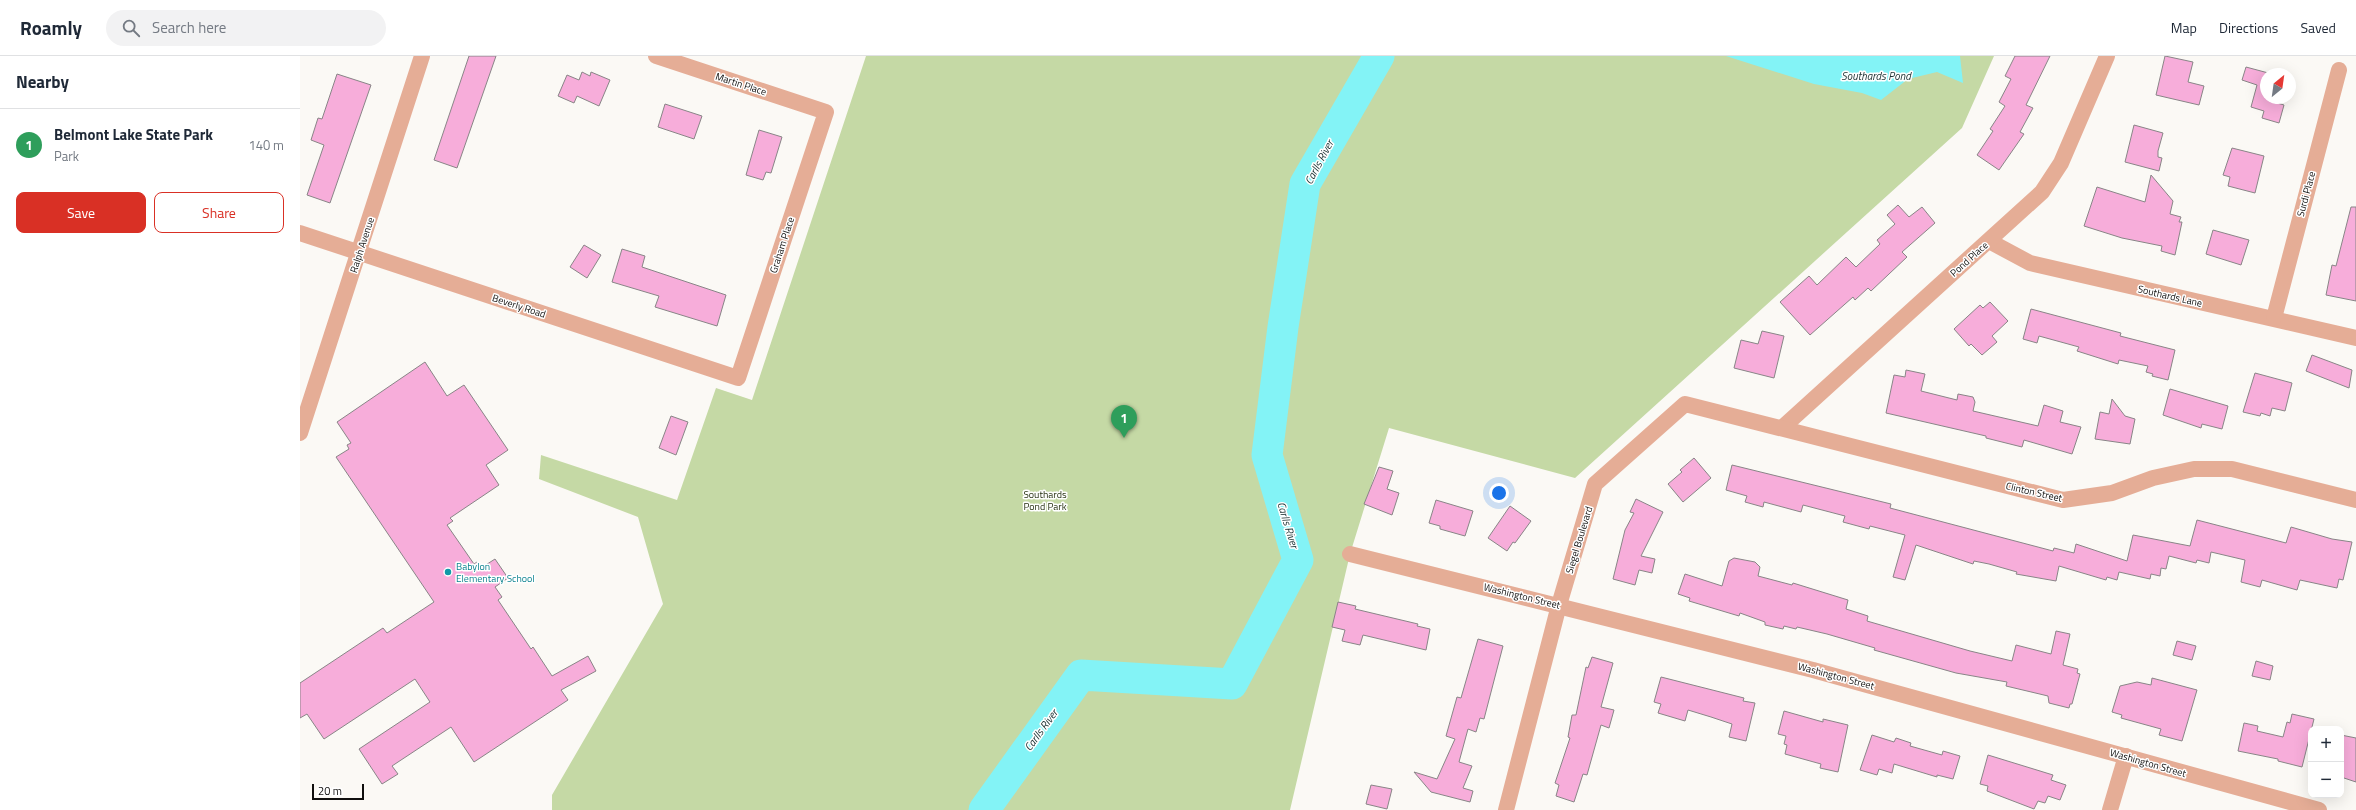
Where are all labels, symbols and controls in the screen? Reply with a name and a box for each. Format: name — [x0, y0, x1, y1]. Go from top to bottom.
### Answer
search box — [106, 10, 386, 46]
text: Roamly — [20, 13, 82, 42]
text: Search here — [152, 16, 226, 39]
icon: search — [120, 17, 142, 39]
text: Map — [2171, 17, 2197, 38]
text: Directions — [2219, 17, 2278, 38]
text: Saved — [2300, 17, 2336, 38]
water label: Southards Pond — [1841, 68, 1912, 84]
north arrow — [2260, 68, 2296, 104]
text: Nearby — [16, 69, 69, 95]
street label: Martin Place — [714, 69, 768, 99]
text: Belmont Lake State Park — [54, 123, 213, 146]
text: 1 — [25, 135, 33, 155]
text: 140 m — [248, 135, 284, 155]
water label: Carlls River — [1301, 136, 1338, 187]
text: Park — [54, 146, 79, 166]
street label: Surdi Place — [2293, 170, 2319, 218]
button: Save — [16, 192, 146, 233]
button: Share — [154, 192, 284, 233]
street label: Ralph Avenue — [346, 215, 378, 275]
street label: Graham Place — [766, 215, 798, 275]
street label: Pond Place — [1947, 238, 1991, 280]
street label: Southards Lane — [2136, 281, 2204, 311]
street label: Beverly Road — [490, 290, 548, 322]
pin: 1 — [1111, 405, 1137, 438]
street label: Clinton Street — [2004, 478, 2064, 506]
your location — [1489, 483, 1509, 503]
park label: Southards Pond Park — [1023, 487, 1067, 514]
water label: Carlls River — [1273, 500, 1303, 552]
street label: Siegel Boulevard — [1562, 504, 1596, 576]
place label: Babylon Elementary School — [456, 559, 535, 586]
marker: Babylon Elementary School — [443, 567, 453, 577]
street label: Washington Street — [1482, 579, 1562, 613]
street label: Washington Street — [1796, 659, 1876, 694]
water label: Carlls River — [1020, 705, 1063, 754]
map controls — [2308, 726, 2344, 798]
button: + — [2308, 726, 2344, 762]
street label: Washington Street — [2108, 745, 2188, 781]
button: − — [2308, 762, 2344, 798]
scale bar — [312, 782, 364, 801]
text: 20 m — [318, 783, 342, 799]

